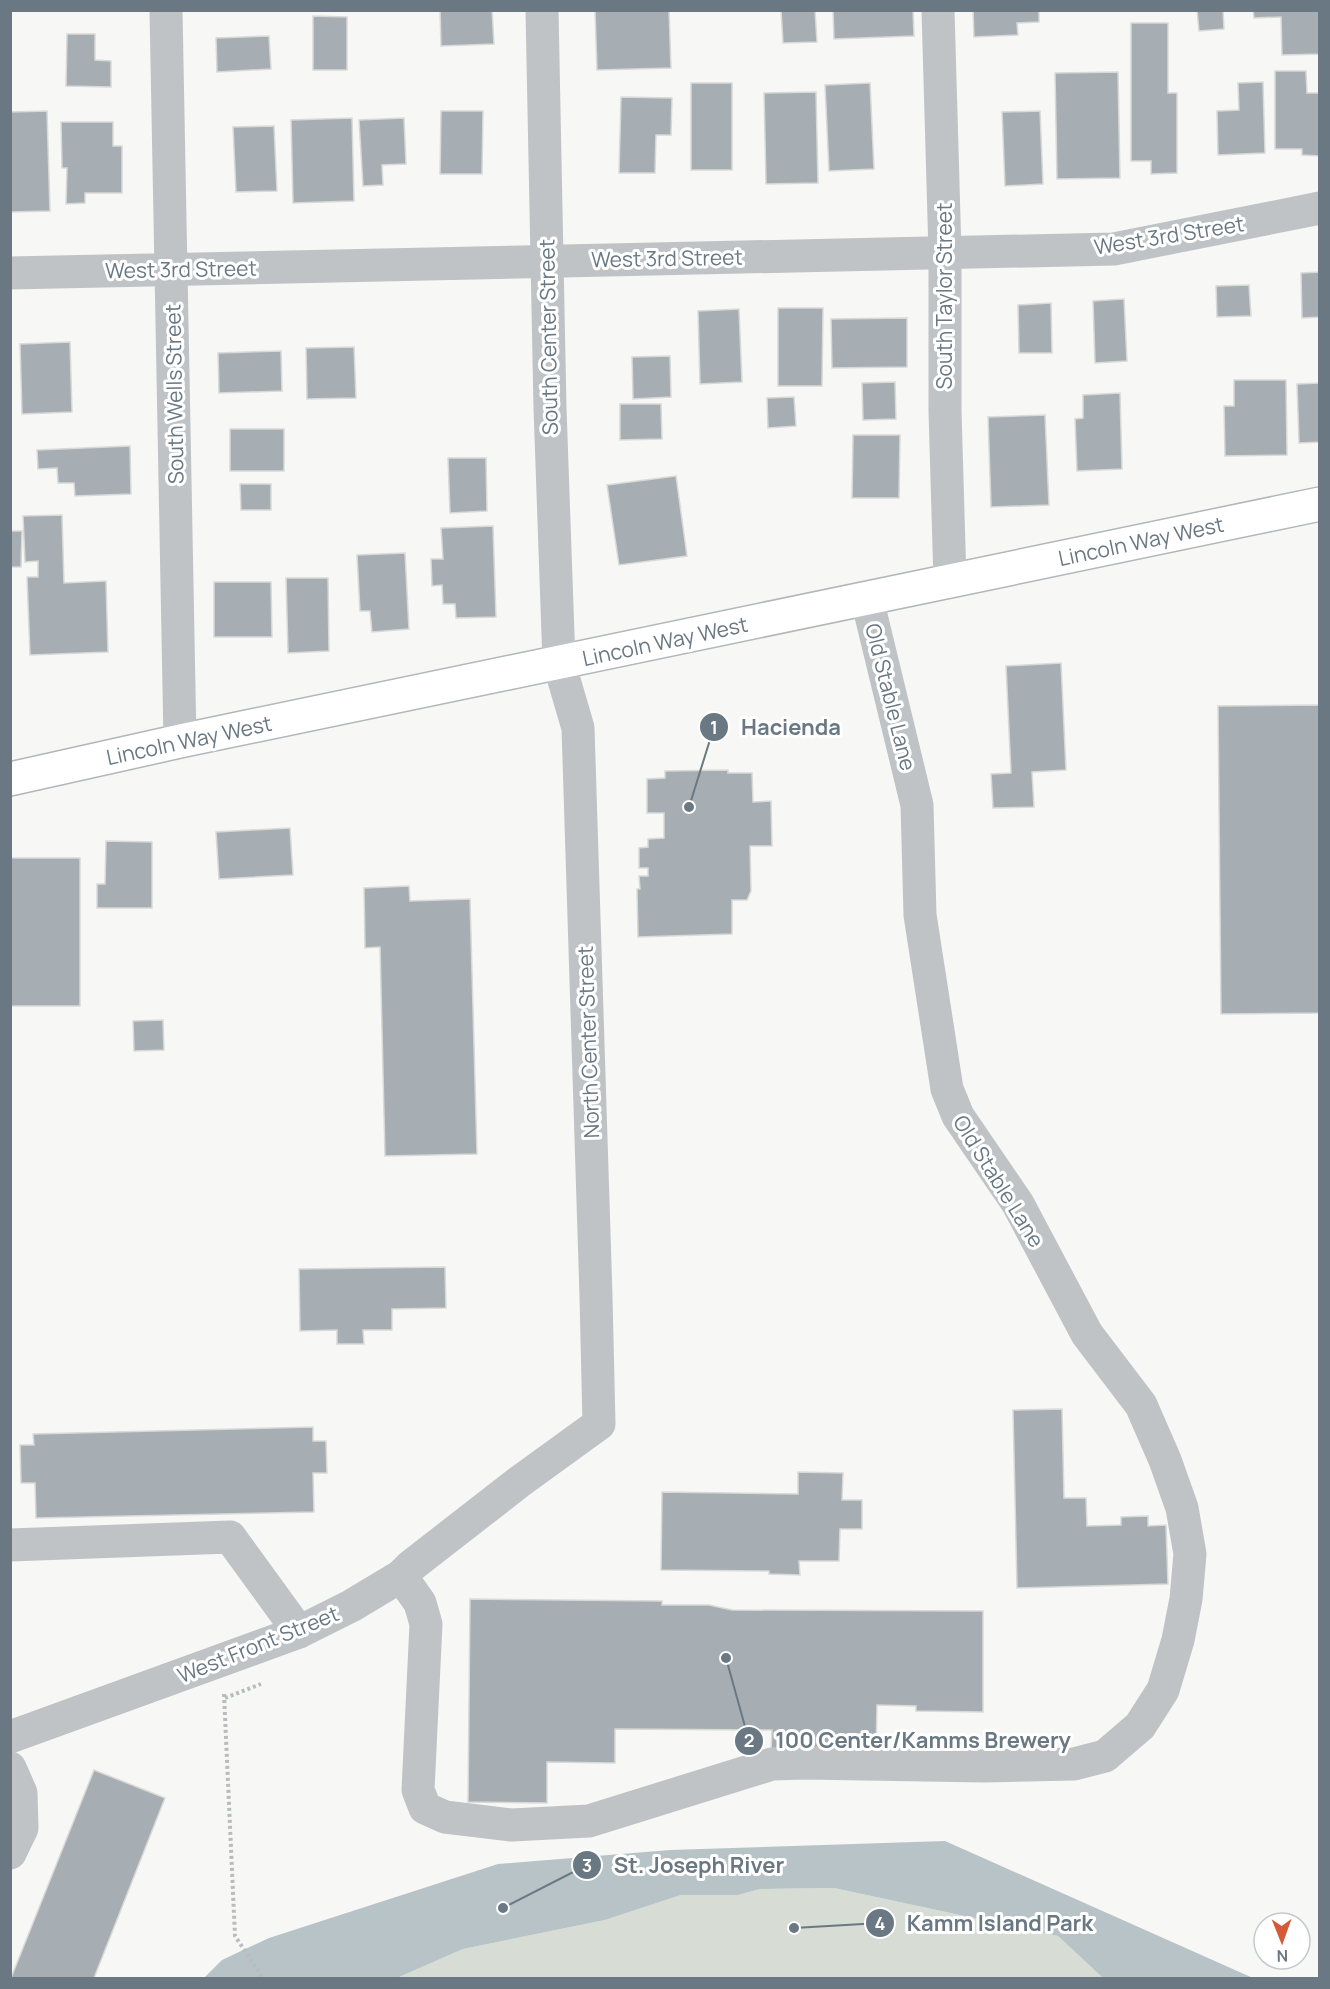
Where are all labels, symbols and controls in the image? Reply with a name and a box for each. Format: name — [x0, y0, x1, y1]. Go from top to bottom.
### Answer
street label: South Taylor Street — [930, 203, 958, 389]
street label: West 3rd Street — [1092, 209, 1246, 261]
street label: South Center Street — [532, 239, 564, 435]
street label: West 3rd Street — [591, 243, 743, 273]
street label: West 3rd Street — [105, 254, 257, 284]
street label: South Wells Street — [158, 304, 190, 484]
street label: Lincoln Way West — [1056, 510, 1226, 572]
street label: Lincoln Way West — [580, 610, 750, 672]
street label: Old Stable Lane — [859, 621, 923, 773]
callout: Hacienda — [699, 707, 853, 747]
street label: Lincoln Way West — [104, 709, 274, 771]
text: Hacienda — [741, 712, 841, 742]
text: 1 — [710, 715, 718, 739]
street label: North Center Street — [571, 945, 605, 1139]
street label: Old Stable Lane — [947, 1110, 1051, 1252]
street label: West Front Street — [173, 1599, 343, 1689]
callout: 100 Center/Kamms Brewery — [734, 1721, 1083, 1761]
text: 100 Center/Kamms Brewery — [775, 1725, 1071, 1755]
text: 2 — [744, 1728, 754, 1752]
callout: St. Joseph River — [572, 1845, 796, 1885]
text: St. Joseph River — [614, 1850, 784, 1880]
text: 3 — [582, 1853, 592, 1877]
callout: Kamm Island Park — [865, 1903, 1106, 1943]
text: Kamm Island Park — [907, 1908, 1094, 1938]
text: 4 — [875, 1911, 886, 1935]
north arrow — [1252, 1911, 1312, 1971]
text: N — [1276, 1945, 1288, 1967]

